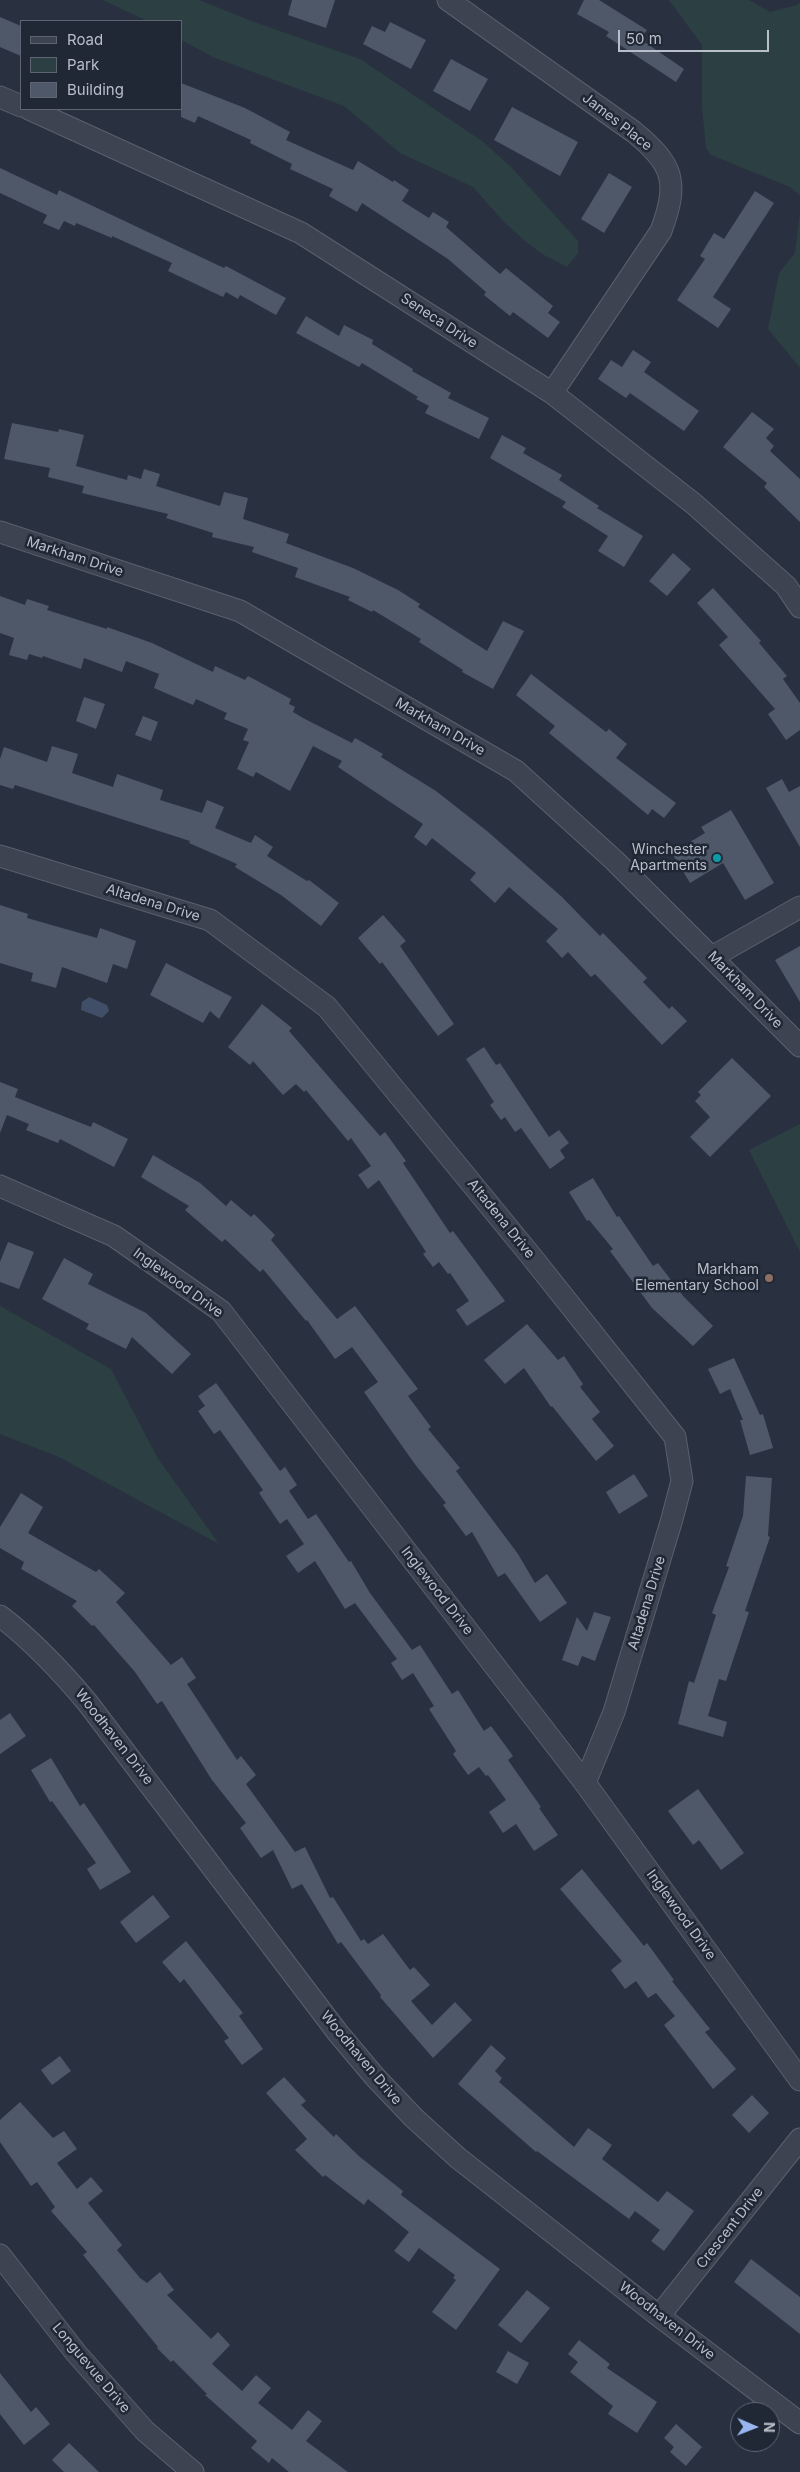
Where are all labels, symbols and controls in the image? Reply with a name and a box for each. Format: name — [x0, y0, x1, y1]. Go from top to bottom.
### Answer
legend — [20, 20, 182, 110]
scale bar — [620, 20, 771, 52]
text: 50 m — [626, 29, 662, 48]
text: Road — [67, 30, 103, 49]
text: Park — [67, 55, 99, 74]
text: Building — [67, 80, 124, 99]
street label: James Place — [579, 90, 655, 154]
street label: Seneca Drive — [397, 290, 481, 352]
street label: Markham Drive — [24, 533, 126, 581]
street label: Markham Drive — [392, 695, 488, 759]
place label: Winchester Apartments — [630, 842, 707, 874]
marker: Winchester Apartments — [711, 852, 723, 864]
street label: Altadena Drive — [104, 881, 202, 925]
street label: Markham Drive — [704, 948, 786, 1032]
street label: Altadena Drive — [464, 1176, 538, 1262]
street label: Inglewood Drive — [130, 1245, 226, 1321]
place label: Markham Elementary School — [635, 1262, 759, 1294]
marker: Markham Elementary School — [763, 1272, 775, 1284]
street label: Inglewood Drive — [397, 1544, 477, 1638]
street label: Altadena Drive — [625, 1554, 669, 1652]
street label: Woodhaven Drive — [71, 1686, 157, 1788]
street label: Inglewood Drive — [643, 1867, 719, 1963]
street label: Woodhaven Drive — [317, 2008, 405, 2108]
street label: Crescent Drive — [693, 2184, 767, 2272]
street label: Woodhaven Drive — [616, 2278, 718, 2364]
street label: Longuevue Drive — [48, 2320, 134, 2416]
north arrow — [730, 2402, 780, 2452]
text: N — [761, 2422, 778, 2433]

